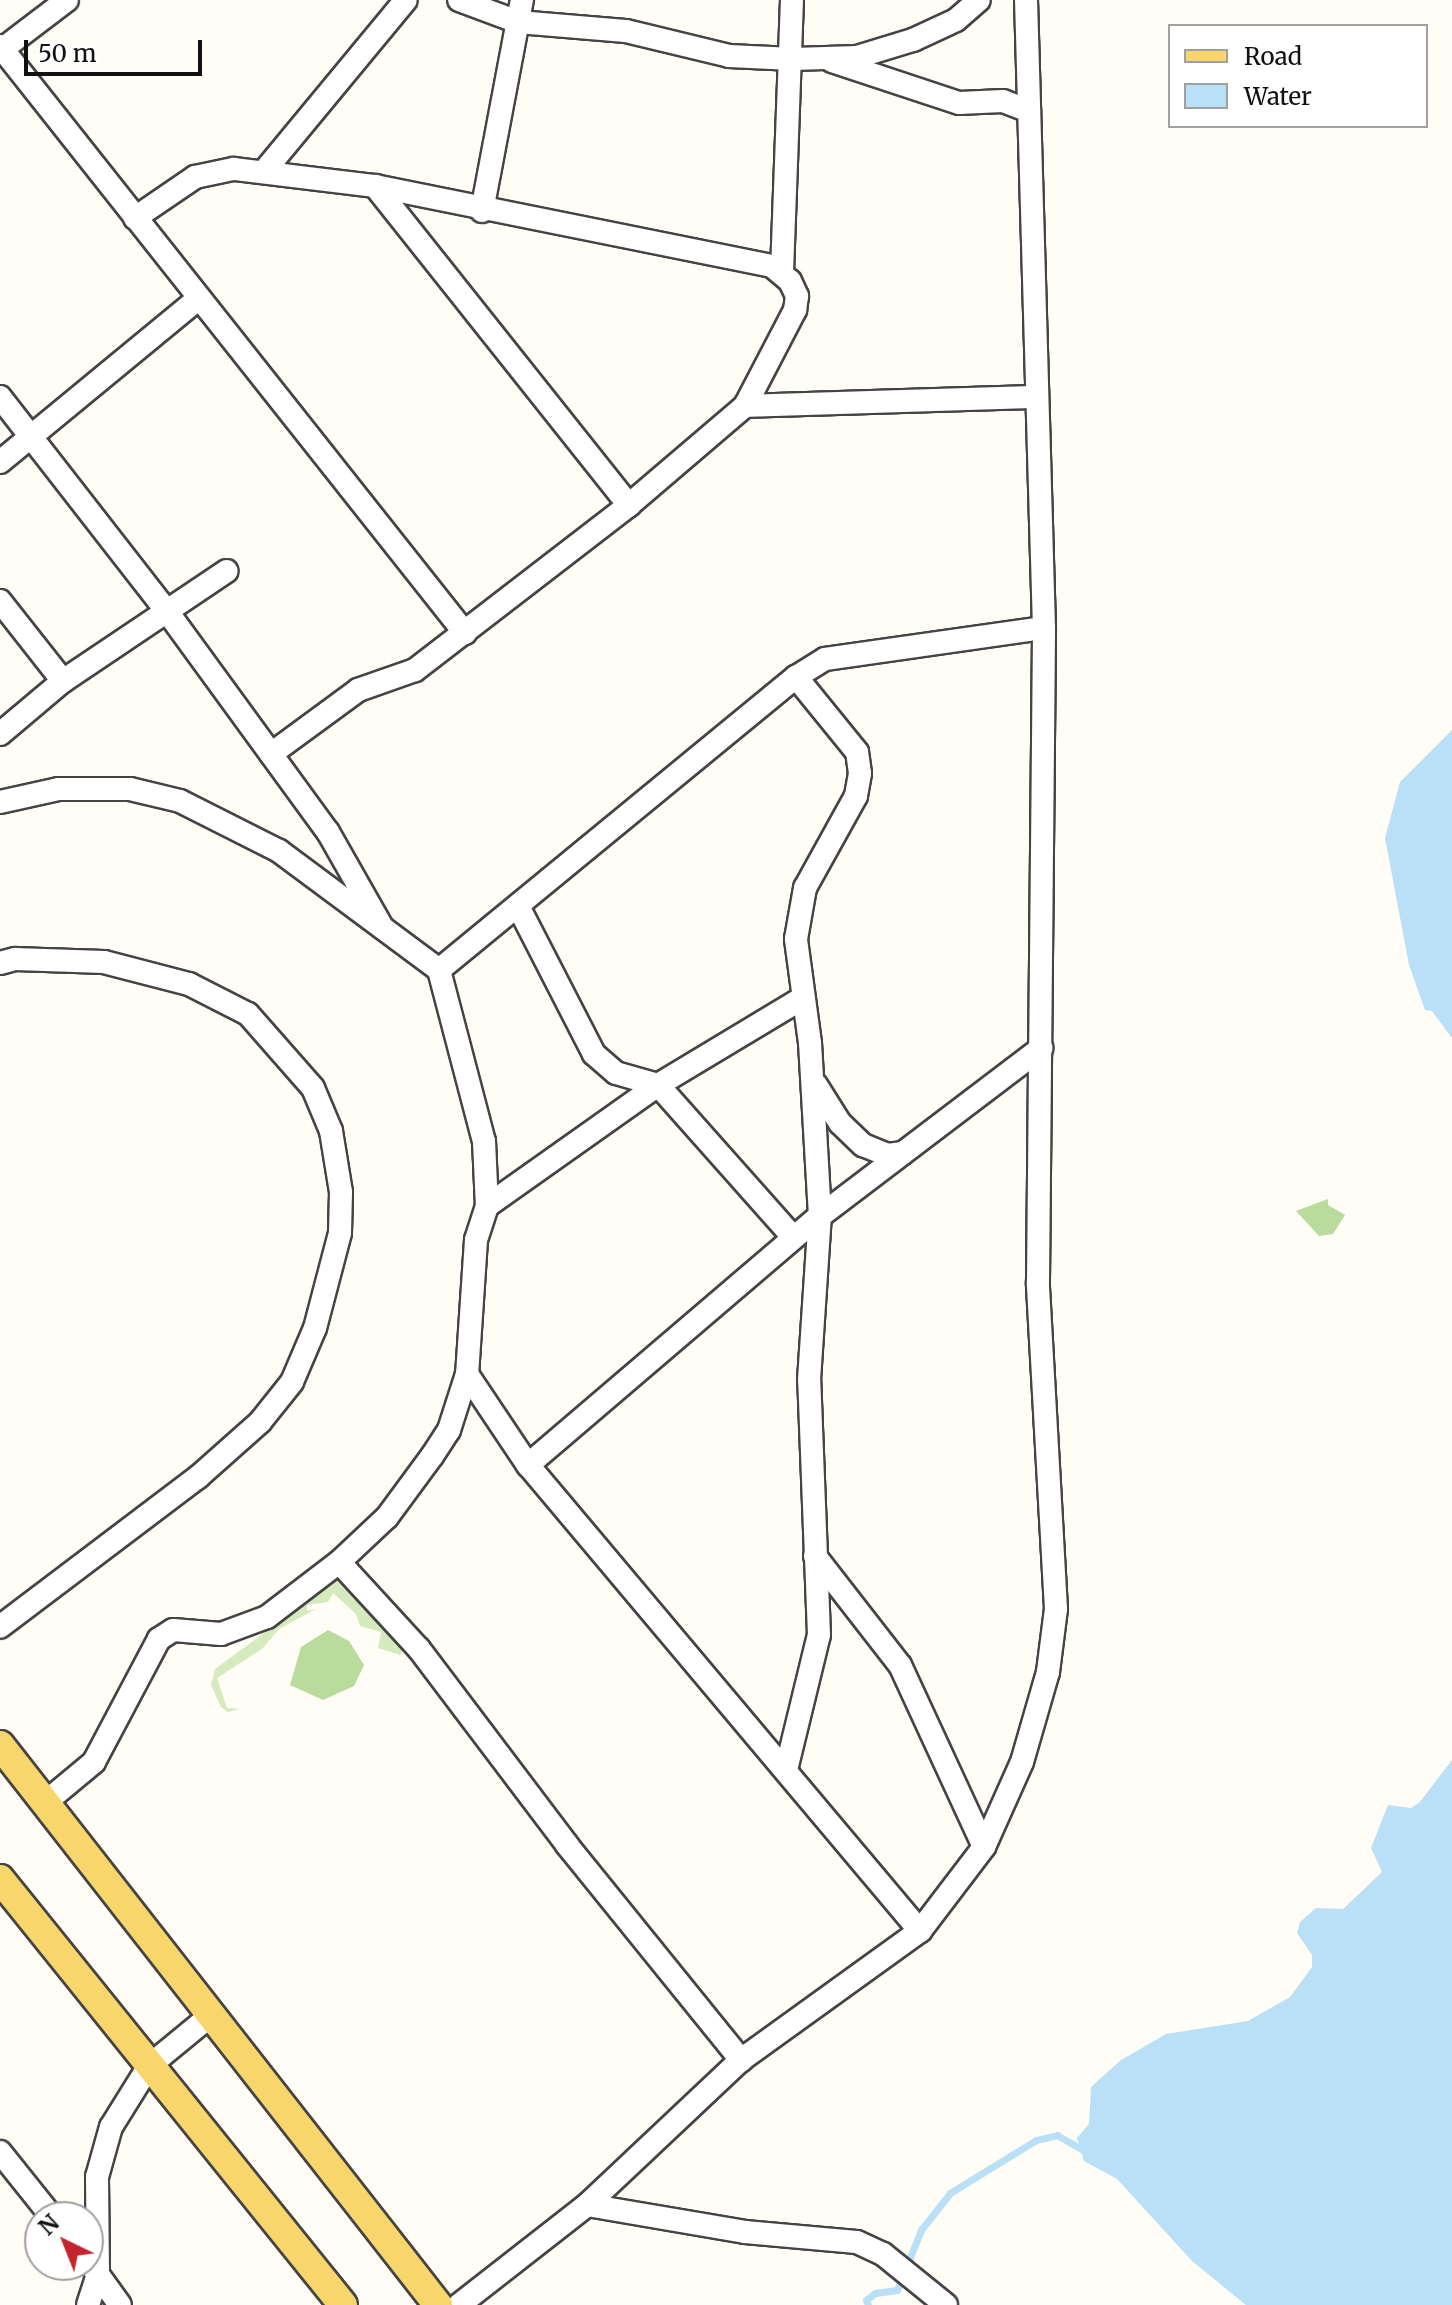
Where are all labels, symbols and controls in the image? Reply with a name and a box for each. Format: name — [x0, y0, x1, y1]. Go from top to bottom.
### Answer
scale bar — [28, 24, 206, 74]
legend — [1168, 24, 1428, 128]
text: 50 m — [38, 38, 97, 69]
text: Road — [1244, 41, 1302, 72]
text: Water — [1244, 81, 1312, 112]
north arrow — [24, 2201, 104, 2281]
text: N — [33, 2209, 65, 2241]

